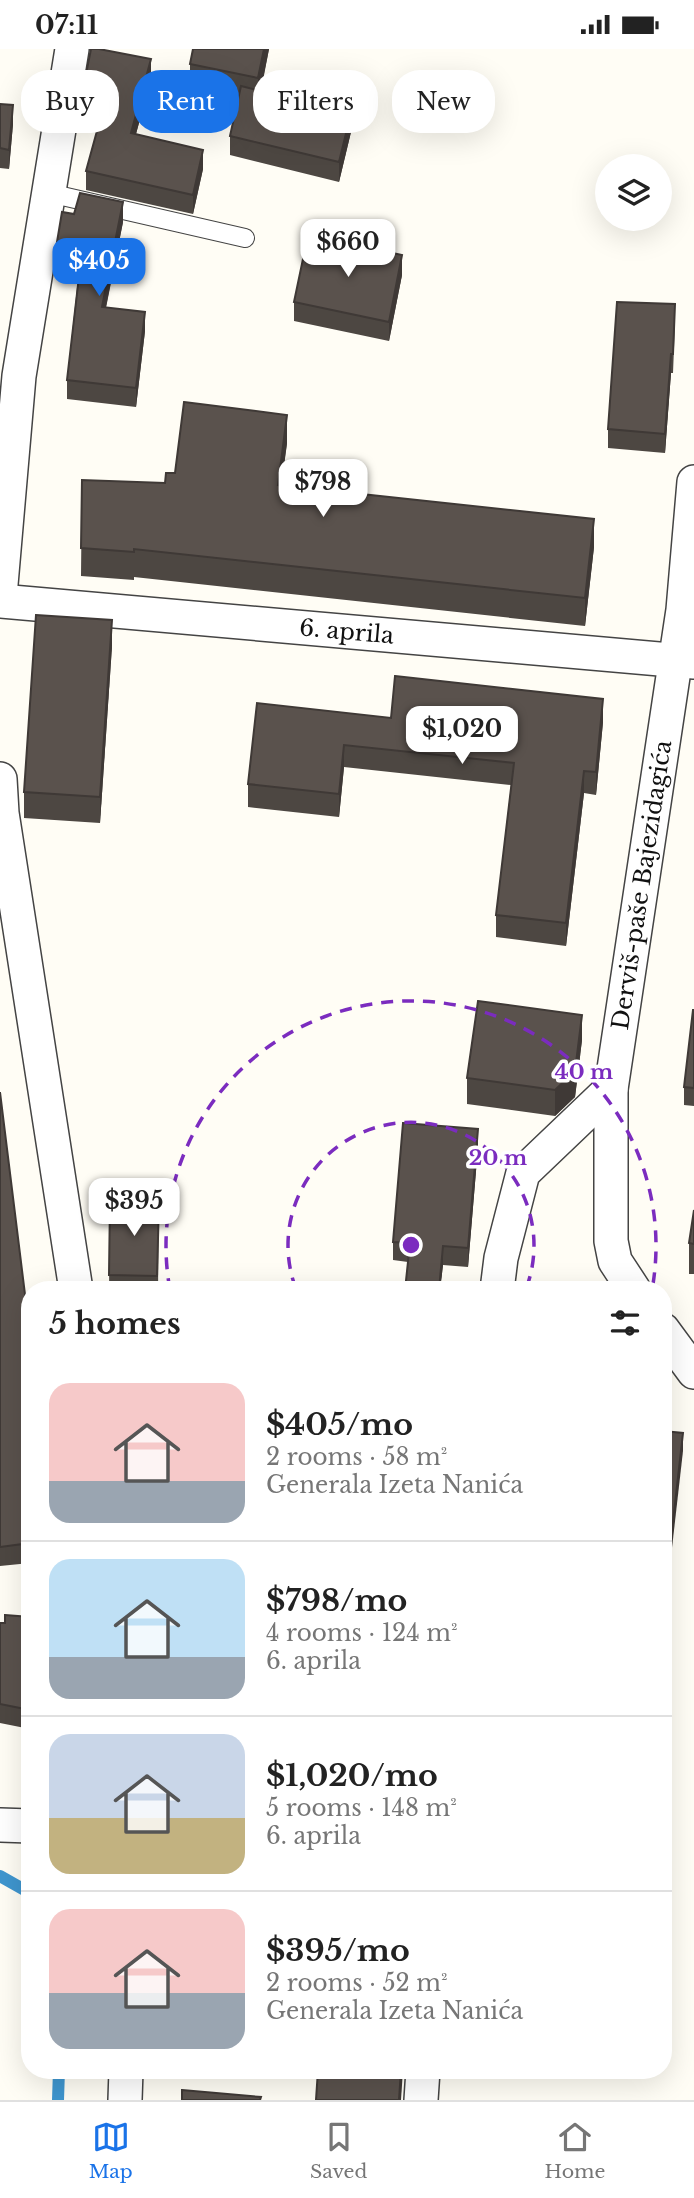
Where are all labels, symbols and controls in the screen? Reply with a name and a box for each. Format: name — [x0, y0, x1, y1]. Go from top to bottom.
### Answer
text: 07:11 — [35, 9, 98, 41]
chip: Buy — [21, 70, 119, 133]
chip: Rent — [133, 70, 239, 133]
chip: Filters — [253, 70, 378, 133]
chip: New — [392, 70, 495, 133]
map controls — [595, 154, 672, 231]
button: layers — [595, 154, 672, 231]
pin: $660 — [307, 219, 389, 279]
text: $660 — [316, 228, 380, 256]
pin: $405 — [58, 239, 140, 298]
text: $405 — [68, 247, 130, 275]
pin: $798 — [282, 459, 364, 519]
text: $798 — [295, 468, 351, 496]
street label: 6. aprila — [298, 613, 395, 650]
pin: $1,020 — [405, 707, 519, 766]
text: $1,020 — [422, 715, 502, 743]
street label: Derviš-paše Bajezidagića — [606, 738, 677, 1032]
text: 40 m — [555, 1059, 613, 1085]
text: 20 m — [469, 1145, 527, 1171]
pin: $395 — [93, 1179, 175, 1238]
text: $395 — [105, 1187, 163, 1215]
centre of rings — [399, 1233, 423, 1257]
icon: filters — [606, 1304, 644, 1342]
text: 5 homes — [49, 1305, 181, 1342]
text: $405/mo — [266, 1406, 413, 1443]
icon: home — [105, 1411, 189, 1495]
text: 2 rooms · 58 m² — [266, 1443, 447, 1471]
text: Generala Izeta Nanića — [266, 1471, 523, 1499]
text: $798/mo — [266, 1582, 407, 1619]
icon: home — [105, 1587, 189, 1671]
text: 4 rooms · 124 m² — [266, 1619, 457, 1647]
text: 6. aprila — [266, 1647, 361, 1675]
text: $1,020/mo — [266, 1757, 438, 1794]
icon: home — [105, 1762, 189, 1846]
text: 5 rooms · 148 m² — [266, 1794, 457, 1822]
text: 6. aprila — [266, 1822, 361, 1850]
text: $395/mo — [266, 1932, 410, 1969]
icon: home — [105, 1937, 189, 2021]
text: 2 rooms · 52 m² — [266, 1969, 448, 1997]
text: Generala Izeta Nanića — [266, 1997, 523, 2025]
tab: Map — [89, 2118, 133, 2183]
tab: Saved — [310, 2118, 367, 2183]
tab: Home — [545, 2118, 605, 2183]

